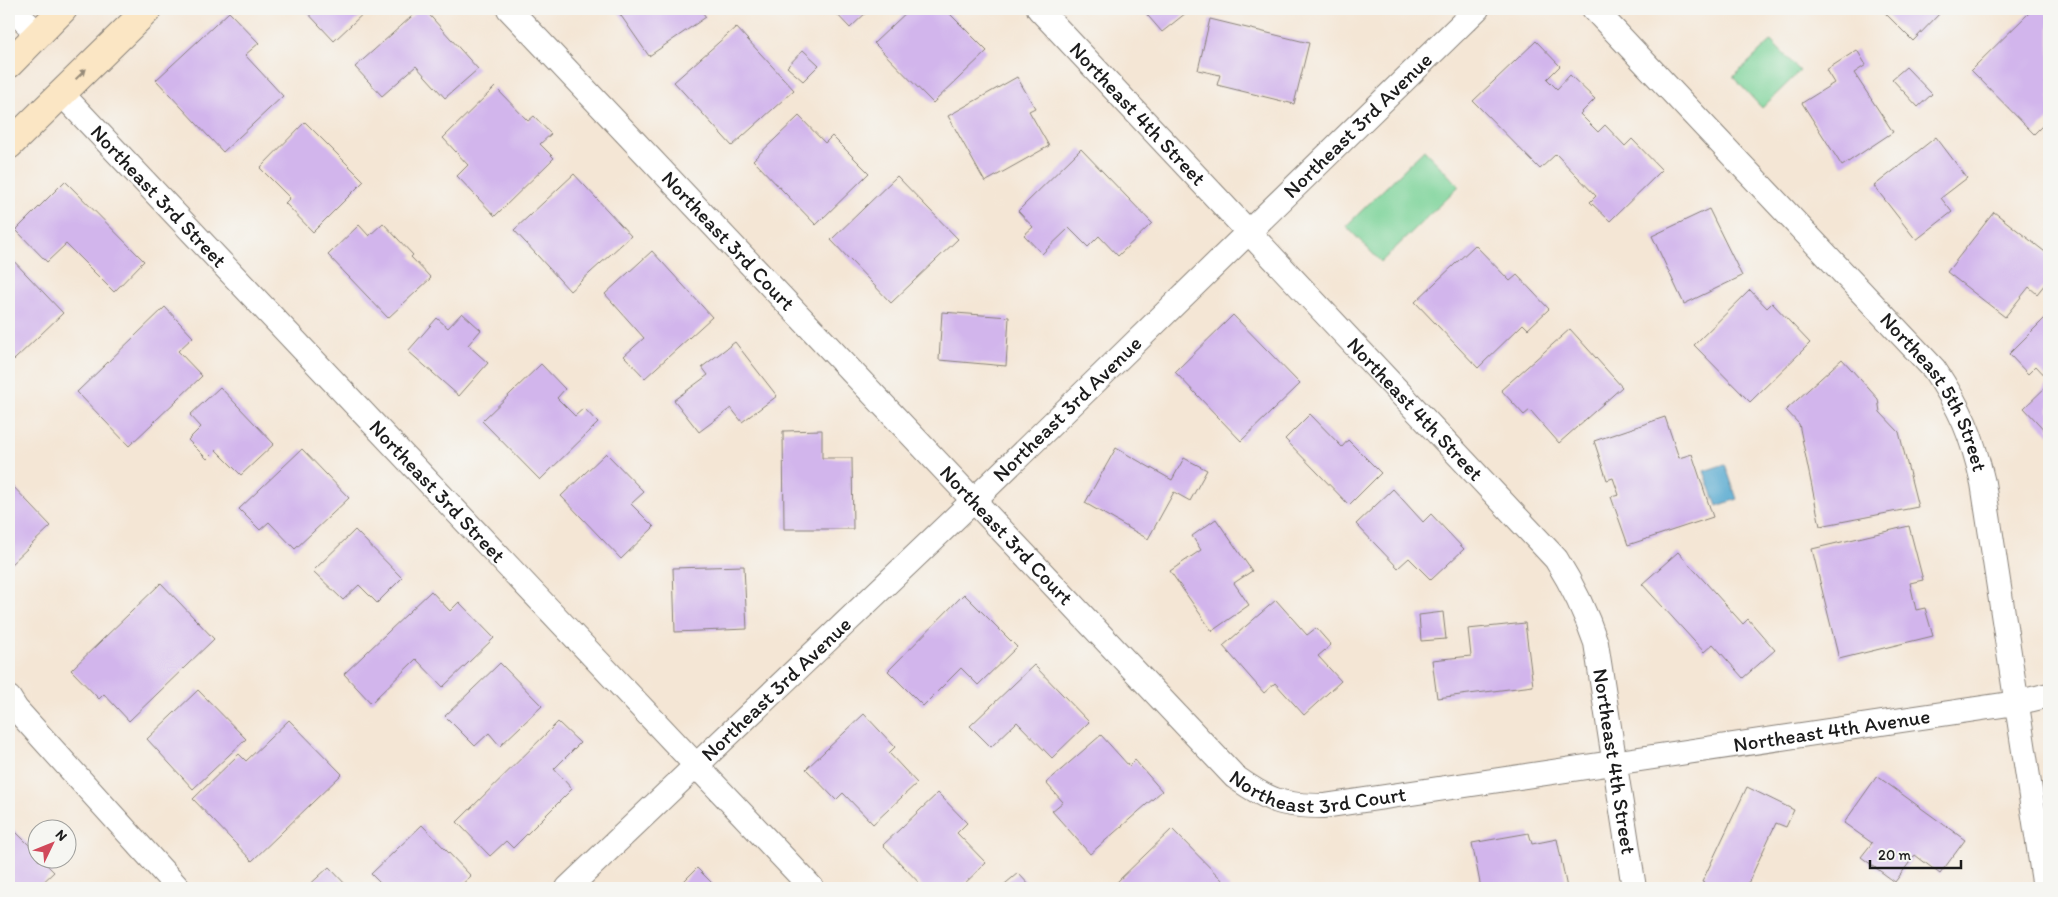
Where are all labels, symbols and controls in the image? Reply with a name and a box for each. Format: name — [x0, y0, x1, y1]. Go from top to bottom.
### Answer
street label: Northeast 4th Street — [1065, 37, 1211, 191]
street label: Northeast 3rd Avenue — [1278, 47, 1437, 203]
one-way arrow — [75, 68, 87, 80]
street label: Northeast 3rd Street — [85, 119, 232, 273]
street label: Northeast 3rd Court — [657, 165, 800, 316]
street label: Northeast 5th Street — [1875, 307, 1993, 474]
street label: Northeast 3rd Avenue — [987, 330, 1147, 487]
street label: Northeast 4th Street — [1342, 332, 1489, 486]
street label: Northeast 3rd Street — [364, 414, 511, 568]
street label: Northeast 3rd Court — [935, 460, 1079, 610]
street label: Northeast 3rd Avenue — [696, 611, 856, 766]
street label: Northeast 4th Street — [1588, 667, 1642, 856]
street label: Northeast 4th Avenue — [1732, 703, 1932, 757]
street label: Northeast 3rd Court — [1225, 764, 1408, 819]
north arrow — [28, 820, 78, 870]
text: N — [52, 826, 71, 845]
scale bar — [1870, 837, 1962, 869]
text: 20 m — [1878, 846, 1912, 864]

